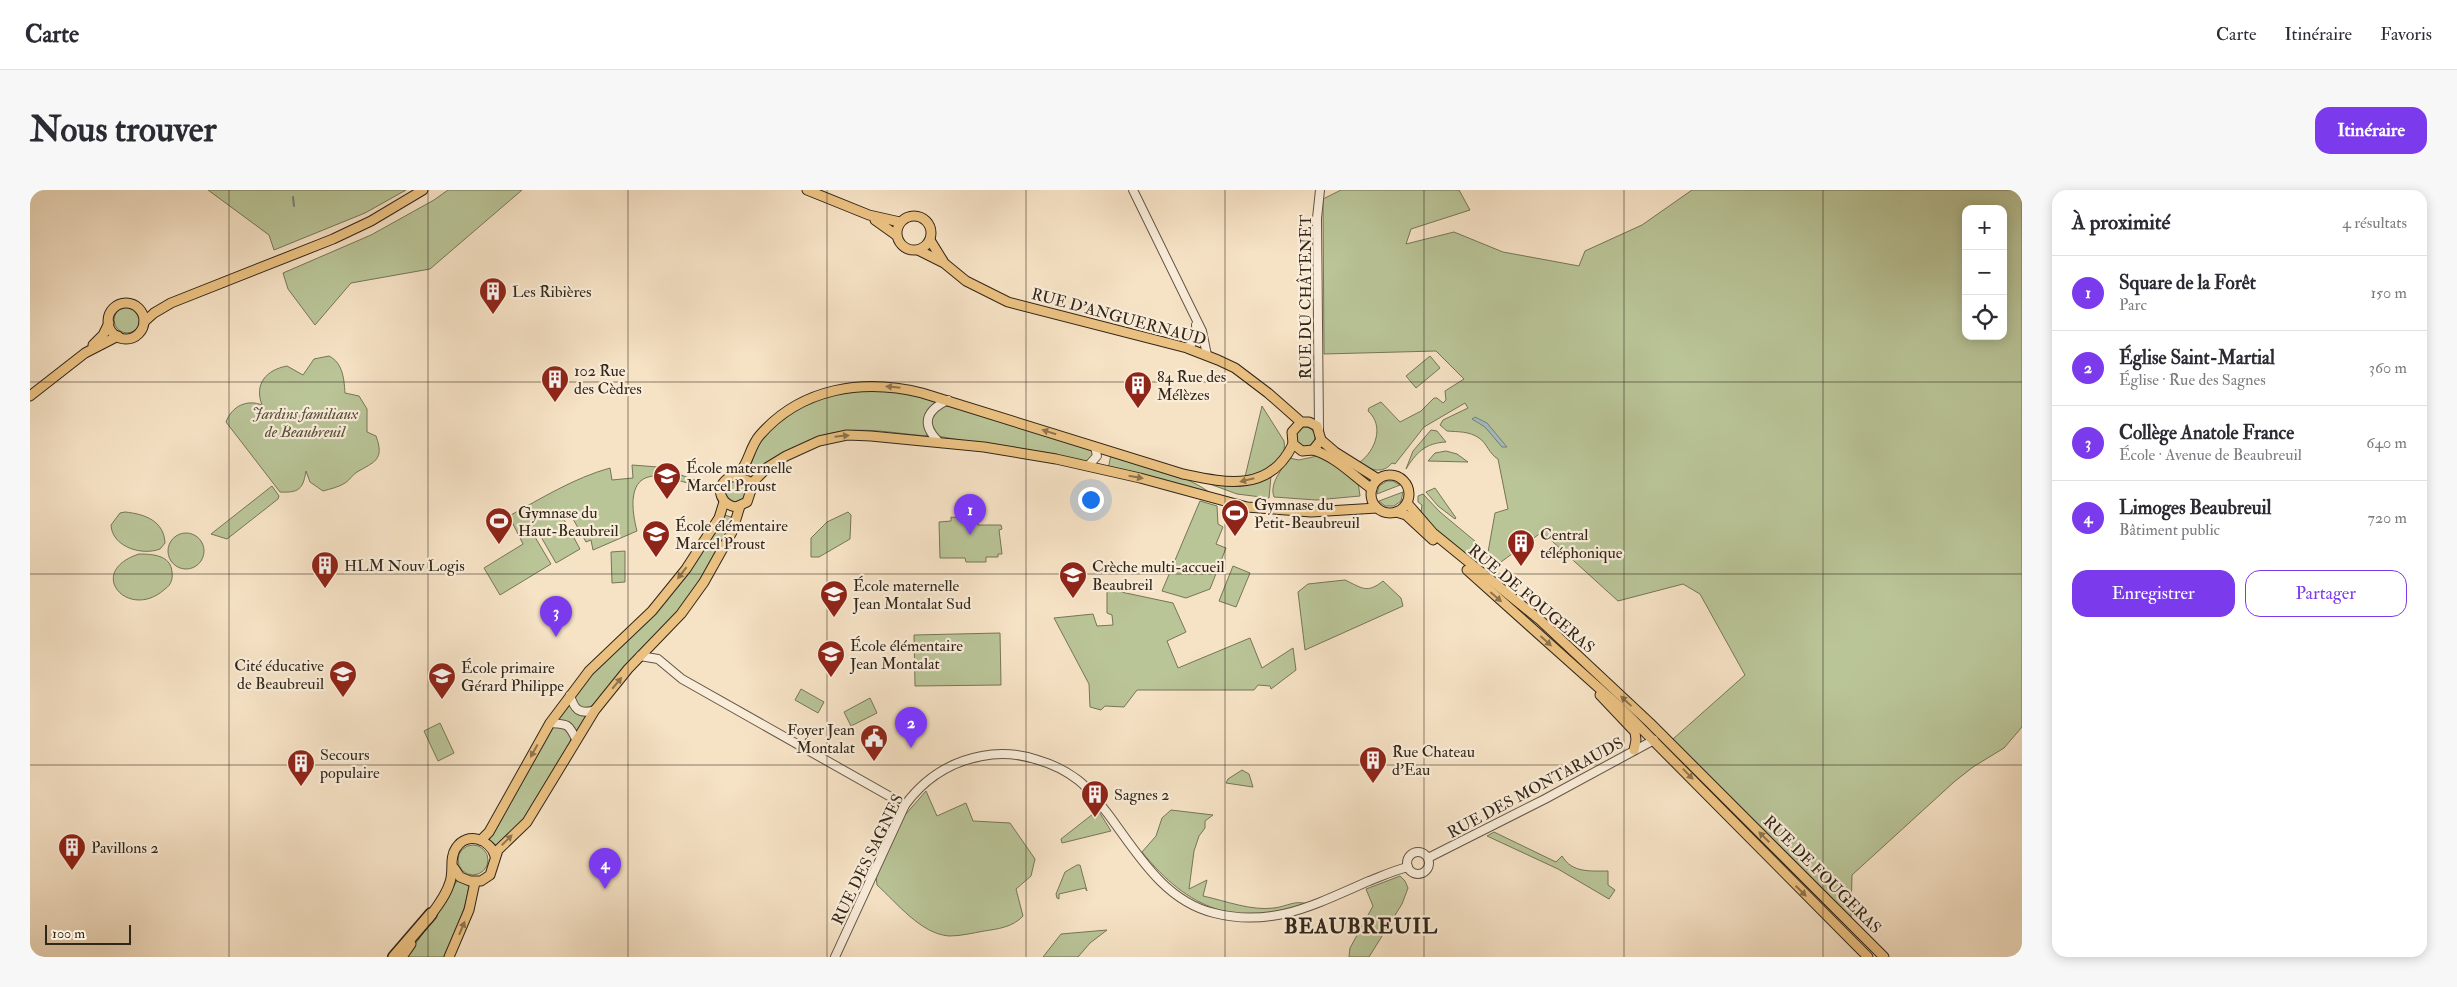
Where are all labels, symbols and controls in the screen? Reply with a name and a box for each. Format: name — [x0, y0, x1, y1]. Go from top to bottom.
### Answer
text: Carte — [25, 19, 79, 50]
text: Carte — [2216, 23, 2257, 46]
text: Itinéraire — [2285, 23, 2352, 46]
text: Favoris — [2380, 23, 2432, 46]
button: Itinéraire — [2315, 107, 2427, 154]
text: Nous trouver — [30, 108, 217, 152]
map controls — [1962, 205, 2007, 340]
button: + — [1962, 205, 2007, 250]
text: À proximité — [2072, 209, 2170, 236]
text: 4 résultats — [2342, 213, 2407, 233]
street label: RUE DU CHÂTENET — [1296, 215, 1316, 379]
button: − — [1962, 250, 2007, 295]
text: Square de la Forêt — [2119, 271, 2256, 295]
building icon: Les Ribières — [478, 276, 508, 315]
place label: Les Ribières — [512, 282, 592, 302]
text: 1 — [2085, 283, 2091, 303]
text: 150 m — [2370, 283, 2407, 303]
street label: RUE D'ANGUERNAUD — [1029, 284, 1208, 350]
button: locate — [1962, 295, 2007, 340]
text: Parc — [2119, 295, 2147, 315]
text: Église Saint-Martial — [2119, 346, 2275, 370]
text: 2 — [2084, 358, 2092, 378]
text: 360 m — [2369, 358, 2407, 378]
place label: 102 Rue des Cèdres — [574, 361, 642, 399]
building icon: 102 Rue des Cèdres — [540, 364, 570, 403]
place label: 84 Rue des Mélèzes — [1157, 367, 1226, 405]
building icon: 84 Rue des Mélèzes — [1123, 370, 1153, 409]
text: Église · Rue des Sagnes — [2119, 370, 2266, 390]
one-way arrow — [885, 383, 901, 391]
park label: Jardins familiaux de Beaubreuil — [252, 404, 358, 442]
text: Collège Anatole France — [2119, 421, 2294, 445]
one-way arrow — [1041, 428, 1056, 436]
one-way arrow — [835, 432, 851, 440]
text: 3 — [2085, 433, 2091, 453]
text: 640 m — [2366, 433, 2407, 453]
text: École · Avenue de Beaubreuil — [2119, 445, 2302, 465]
place label: École maternelle Marcel Proust — [686, 457, 793, 496]
school or university icon: École maternelle Marcel Proust — [652, 461, 682, 500]
one-way arrow — [1128, 474, 1144, 482]
one-way arrow — [1240, 476, 1255, 484]
your location — [1078, 487, 1104, 513]
pin: 1 — [954, 494, 986, 535]
place label: Gymnase du Petit-Beaubreuil — [1254, 495, 1360, 533]
text: Limoges Beaubreuil — [2119, 496, 2271, 520]
sports icon: Gymnase du Petit-Beaubreuil — [1220, 498, 1250, 537]
place label: Gymnase du Haut-Beaubreil — [518, 503, 619, 541]
sports icon: Gymnase du Haut-Beaubreil — [484, 506, 514, 545]
text: 4 — [2084, 508, 2092, 528]
text: 720 m — [2368, 508, 2407, 528]
place label: École élémentaire Marcel Proust — [675, 515, 788, 554]
school or university icon: École élémentaire Marcel Proust — [641, 519, 671, 558]
text: Bâtiment public — [2119, 520, 2220, 540]
place label: Central téléphonique — [1540, 525, 1623, 564]
building icon: Central téléphonique — [1506, 528, 1536, 567]
street label: RUE DE FOUGERAS — [1464, 540, 1599, 657]
building icon: HLM Nouv Logis — [310, 550, 340, 589]
place label: HLM Nouv Logis — [344, 556, 465, 576]
place label: Crèche multi-accueil Beaubreil — [1092, 557, 1225, 595]
school or university icon: Crèche multi-accueil Beaubreil — [1058, 560, 1088, 599]
one-way arrow — [676, 566, 687, 579]
button: Enregistrer — [2072, 570, 2235, 617]
button: Partager — [2245, 570, 2407, 617]
place label: École maternelle Jean Montalat Sud — [852, 575, 971, 615]
school or university icon: École maternelle Jean Montalat Sud — [819, 579, 849, 618]
one-way arrow — [1490, 591, 1502, 603]
pin: 3 — [540, 596, 572, 637]
place label: École élémentaire Jean Montalat — [849, 635, 963, 675]
one-way arrow — [1539, 635, 1551, 647]
school or university icon: École élémentaire Jean Montalat — [816, 639, 846, 678]
place label: Cité éducative de Beaubreuil — [234, 656, 324, 694]
place label: École primaire Gérard Philippe — [461, 657, 564, 697]
school or university icon: Cité éducative de Beaubreuil — [328, 659, 358, 698]
school or university icon: École primaire Gérard Philippe — [427, 661, 457, 700]
one-way arrow — [611, 676, 622, 689]
one-way arrow — [1621, 695, 1633, 707]
pin: 2 — [895, 707, 927, 748]
place label: Foyer Jean Montalat — [787, 720, 855, 758]
public building icon: Foyer Jean Montalat — [859, 723, 889, 762]
street label: RUE DES MONTARAUDS — [1444, 733, 1627, 843]
place label: Rue Chateau d'Eau — [1392, 742, 1475, 780]
one-way arrow — [530, 744, 539, 757]
place label: Secours populaire — [319, 745, 380, 784]
building icon: Rue Chateau d'Eau — [1358, 745, 1388, 784]
building icon: Secours populaire — [286, 748, 316, 787]
one-way arrow — [1682, 768, 1694, 780]
building icon: Sagnes 2 — [1080, 779, 1110, 818]
place label: Sagnes 2 — [1114, 785, 1169, 805]
street label: RUE DES SAGNES — [828, 791, 908, 928]
street label: RUE DE FOUGERAS — [1759, 811, 1886, 938]
one-way arrow — [1758, 831, 1770, 843]
building icon: Pavillons 2 — [57, 832, 87, 871]
one-way arrow — [501, 834, 513, 846]
place label: Pavillons 2 — [91, 838, 159, 858]
pin: 4 — [589, 848, 621, 889]
one-way arrow — [1795, 885, 1807, 897]
district label: BEAUBREUIL — [1284, 913, 1438, 940]
one-way arrow — [458, 921, 466, 936]
scale bar — [45, 922, 131, 945]
text: 100 m — [52, 925, 85, 942]

